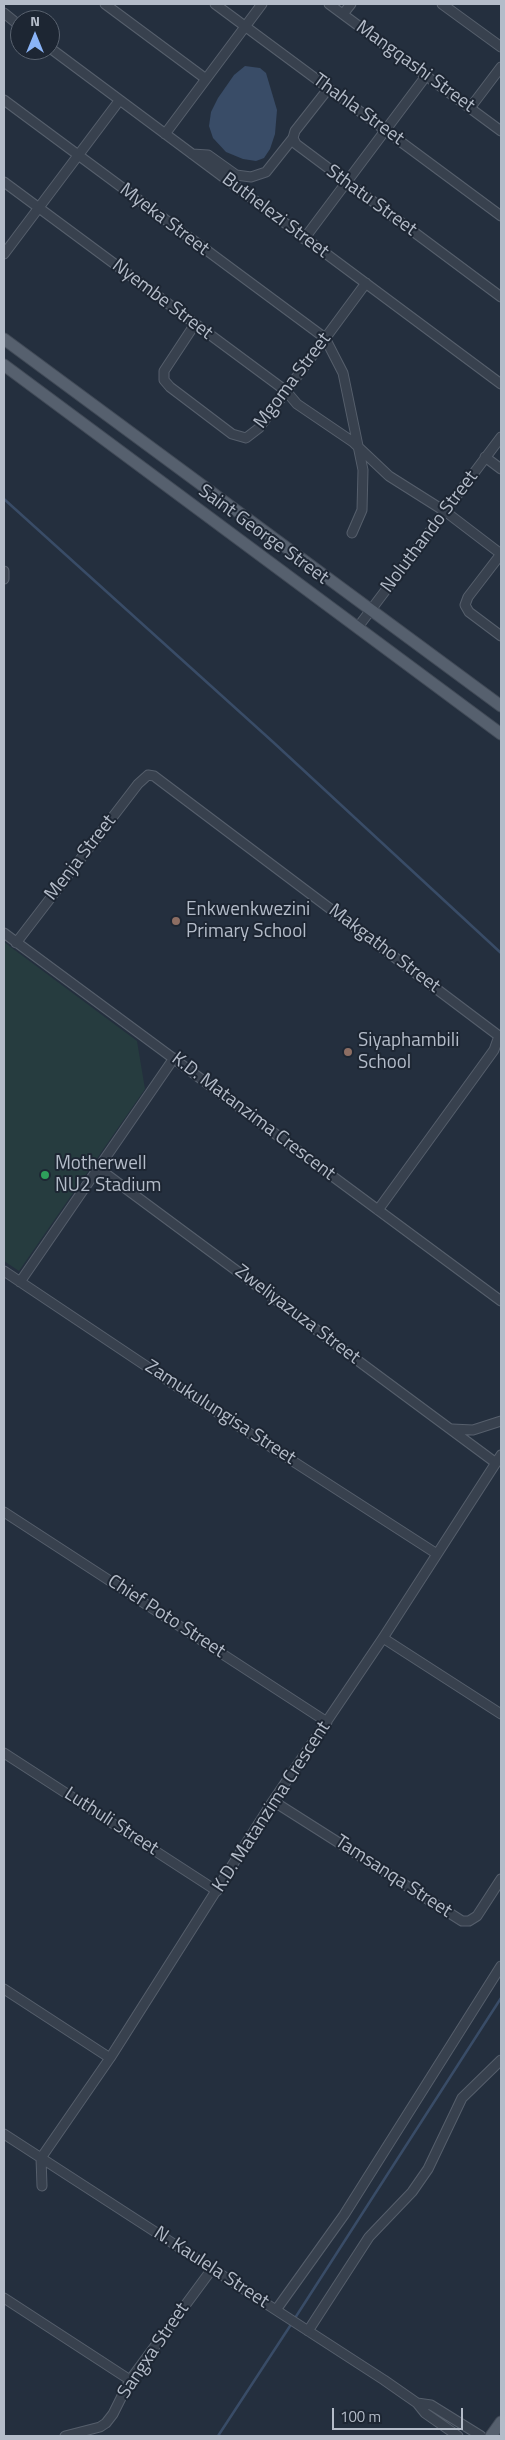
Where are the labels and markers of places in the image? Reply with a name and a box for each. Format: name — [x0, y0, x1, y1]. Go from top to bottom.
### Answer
place label: Enkwenkwezini Primary School — [186, 899, 310, 943]
marker: Enkwenkwezini Primary School — [170, 915, 182, 927]
place label: Siyaphambili School — [358, 1030, 459, 1074]
marker: Siyaphambili School — [342, 1046, 354, 1058]
place label: Motherwell NU2 Stadium — [55, 1153, 161, 1197]
marker: Motherwell NU2 Stadium — [39, 1169, 51, 1181]

